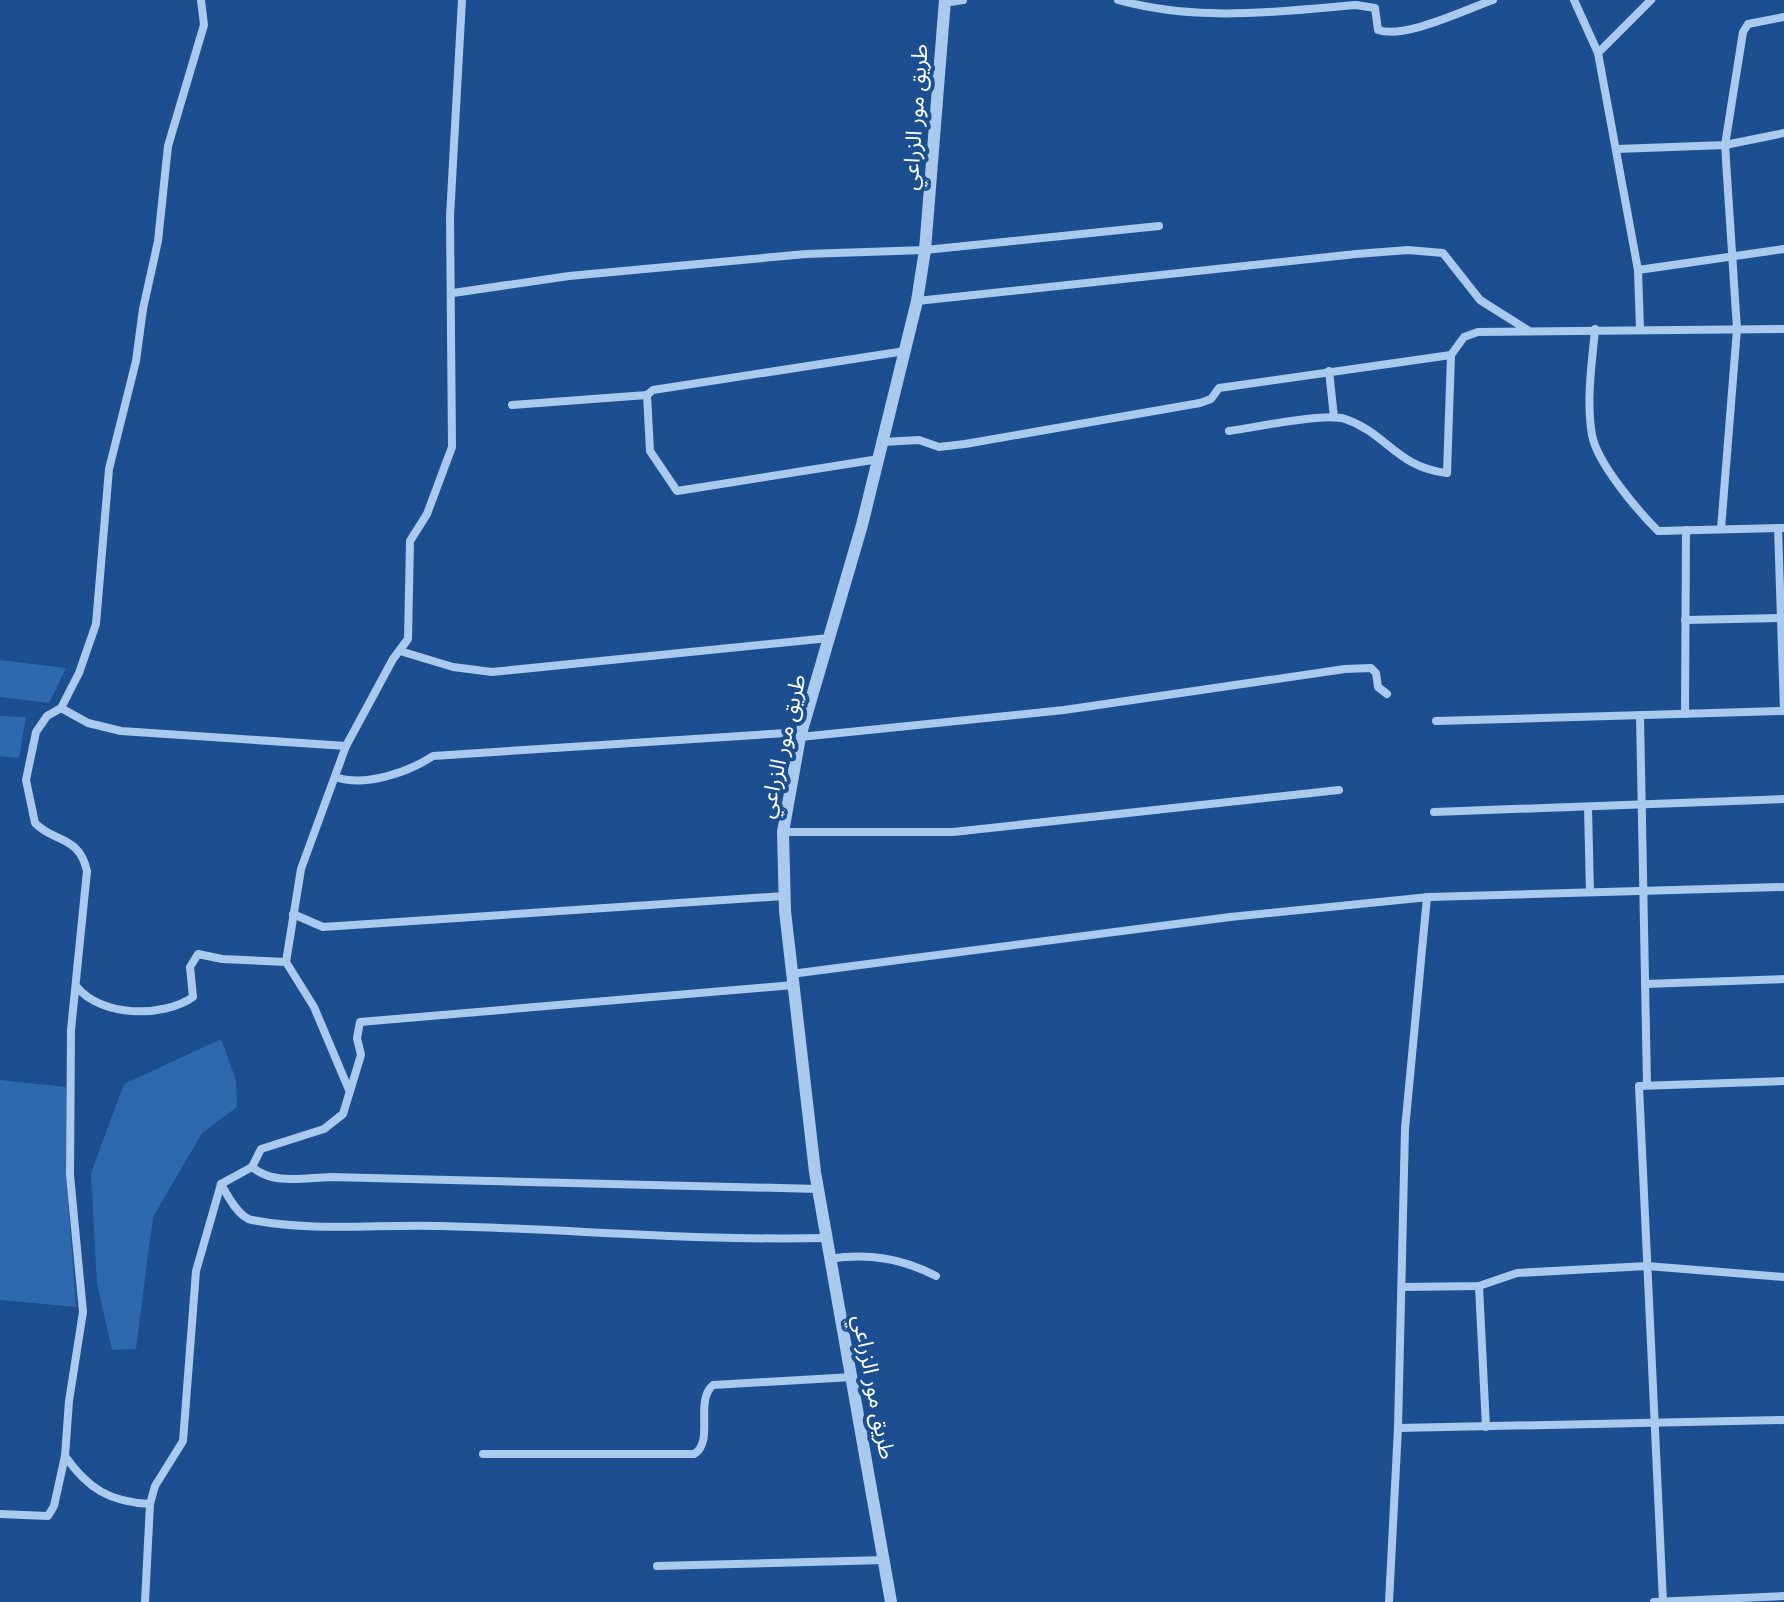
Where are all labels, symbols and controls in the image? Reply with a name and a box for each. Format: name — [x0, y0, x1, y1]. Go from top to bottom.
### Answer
street label: طريق مور الزراعي — [896, 43, 937, 191]
street label: طريق مور الزراعي — [752, 671, 815, 821]
street label: طريق مور الزراعي — [844, 1312, 901, 1462]

